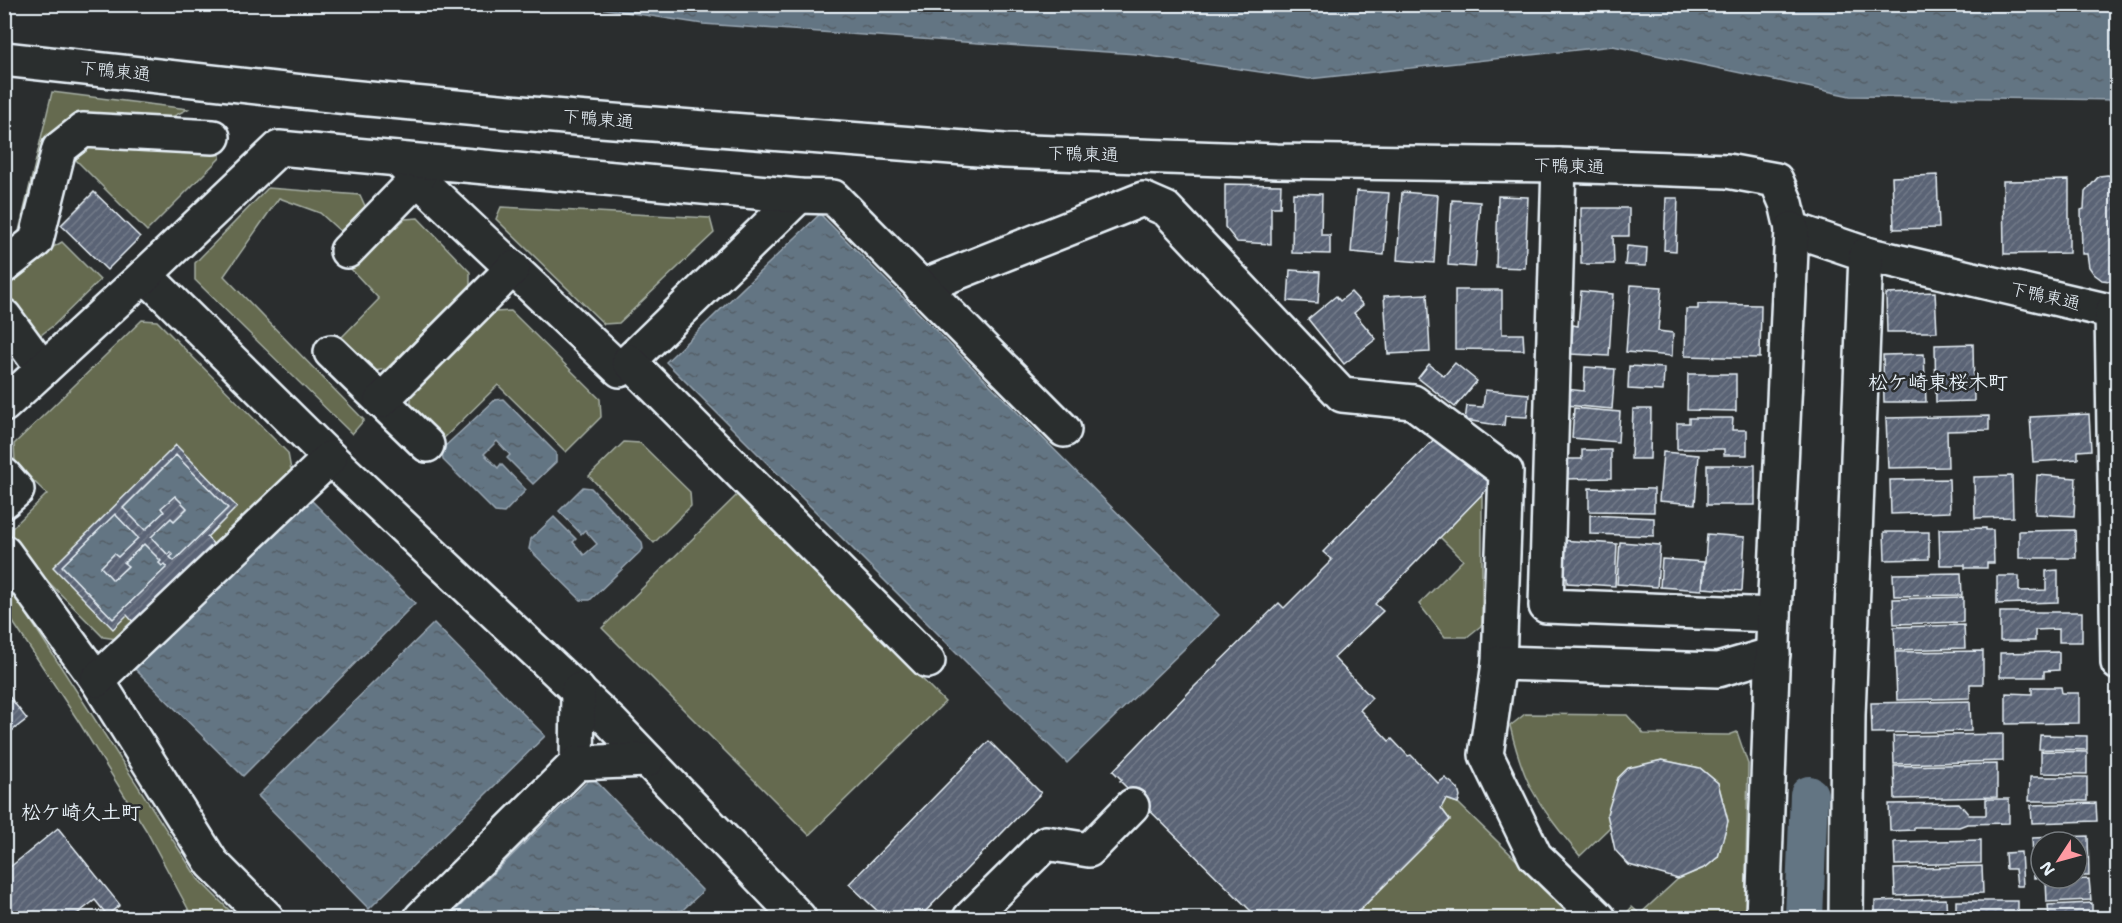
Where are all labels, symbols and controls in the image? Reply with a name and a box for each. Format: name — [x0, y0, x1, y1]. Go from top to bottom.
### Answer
street label: 下鴨東通 — [78, 55, 152, 87]
street label: 下鴨東通 — [561, 104, 635, 134]
street label: 下鴨東通 — [1047, 141, 1119, 167]
street label: 下鴨東通 — [1533, 153, 1605, 179]
street label: 下鴨東通 — [2007, 276, 2083, 316]
district label: 松ケ崎東桜木町 — [1868, 369, 2008, 395]
district label: 松ケ崎久土町 — [21, 799, 141, 825]
north arrow — [2029, 830, 2089, 890]
text: N — [2035, 857, 2059, 880]

